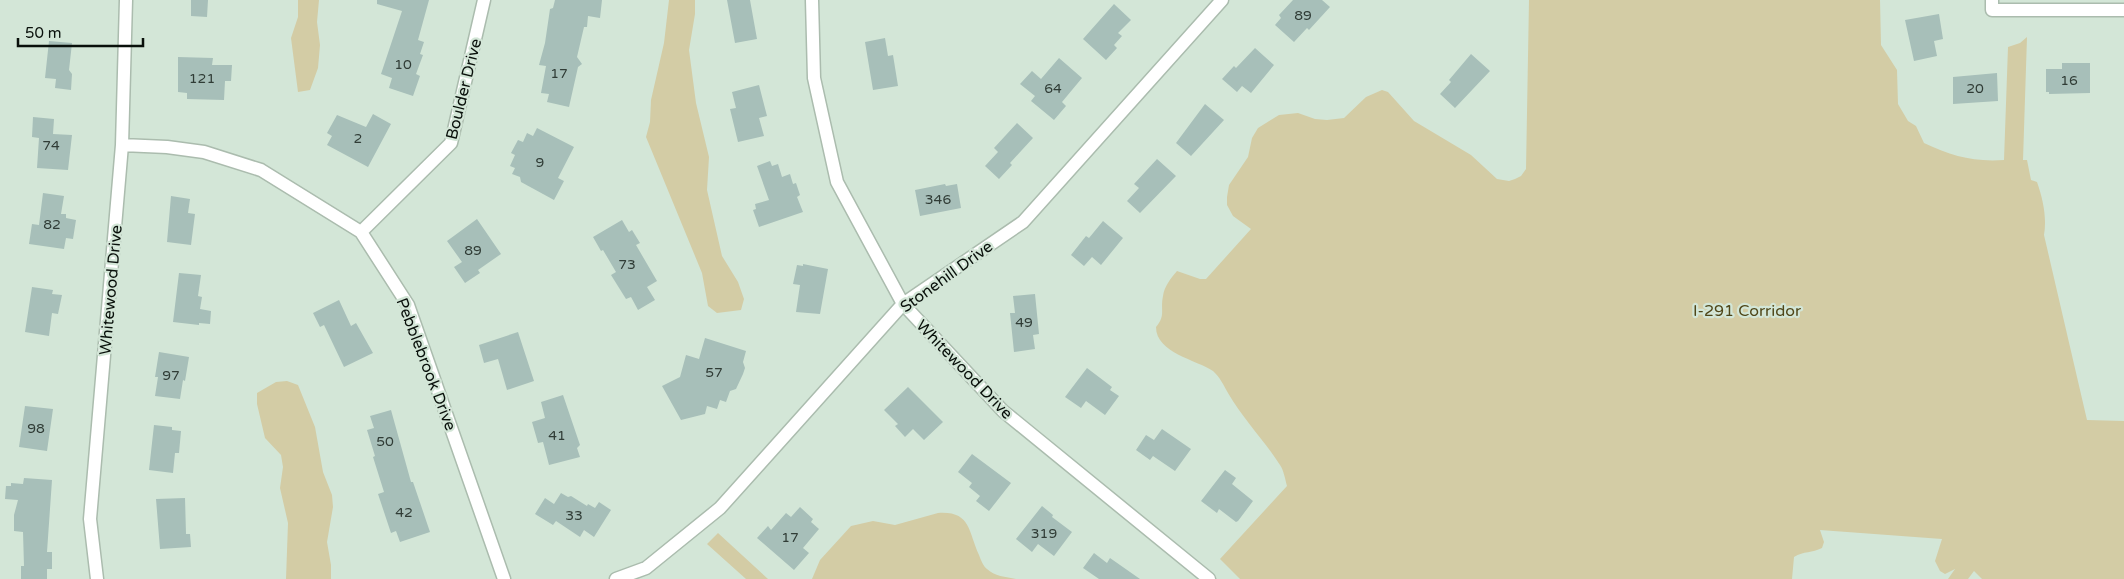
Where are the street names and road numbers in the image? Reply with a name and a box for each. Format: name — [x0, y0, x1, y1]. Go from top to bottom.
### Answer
street label: Boulder Drive — [442, 37, 486, 142]
street label: Whitewood Drive — [95, 224, 127, 356]
street label: Stonehill Drive — [896, 237, 997, 317]
street label: Pebblebrook Drive — [392, 295, 461, 434]
street label: Whitewood Drive — [912, 316, 1017, 424]

